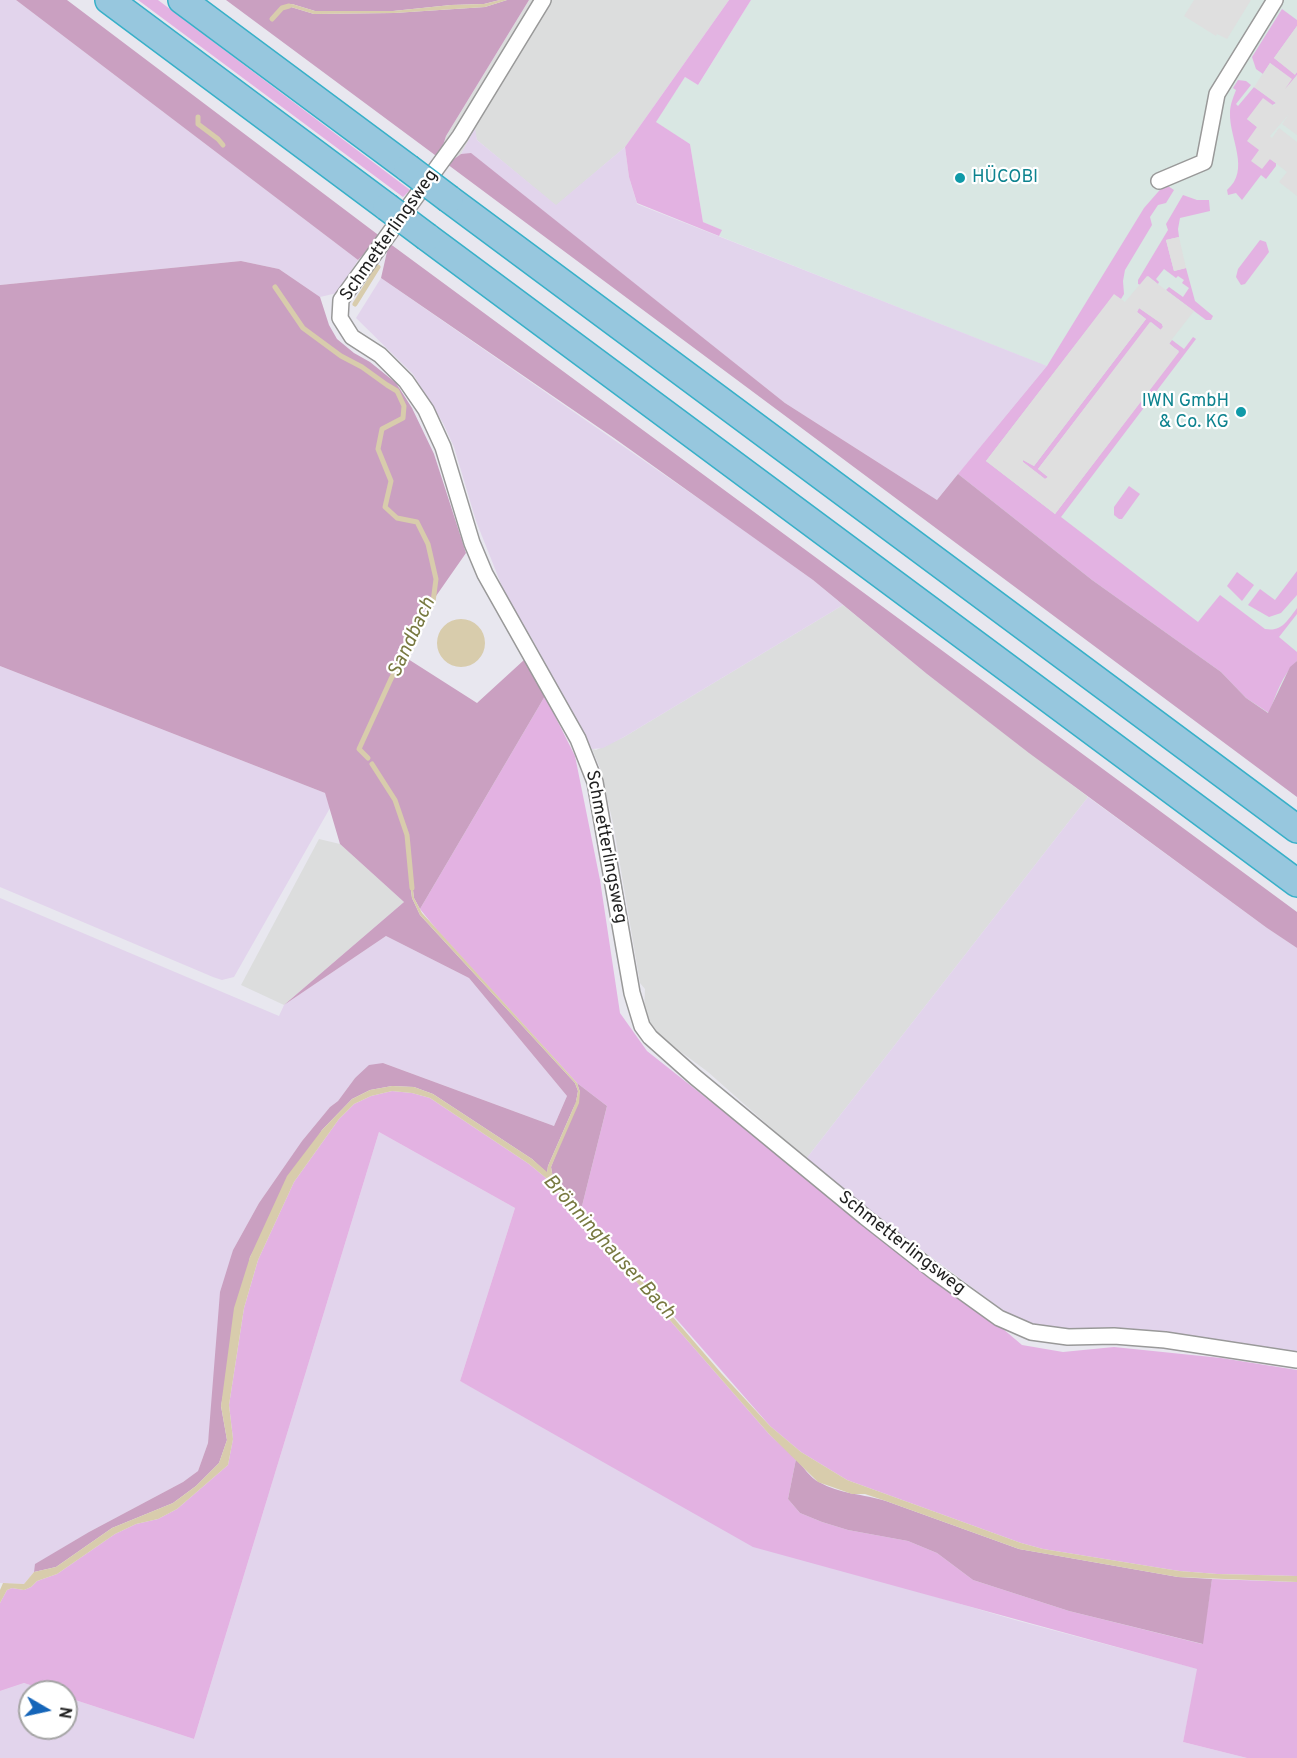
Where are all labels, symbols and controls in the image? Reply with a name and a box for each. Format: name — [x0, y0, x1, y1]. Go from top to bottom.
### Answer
street label: Schmetterlingsweg — [337, 166, 443, 306]
place label: HÜCOBI — [972, 167, 1038, 189]
marker: HÜCOBI — [953, 171, 967, 185]
place label: IWN GmbH & Co. KG — [1142, 391, 1229, 434]
marker: IWN GmbH & Co. KG — [1234, 405, 1248, 419]
water label: Sandbach — [384, 594, 442, 682]
street label: Schmetterlingsweg — [580, 769, 630, 925]
water label: Brönninghauser Bach — [537, 1171, 679, 1325]
street label: Schmetterlingsweg — [833, 1188, 969, 1300]
north arrow — [18, 1680, 78, 1740]
text: N — [53, 1705, 75, 1720]

